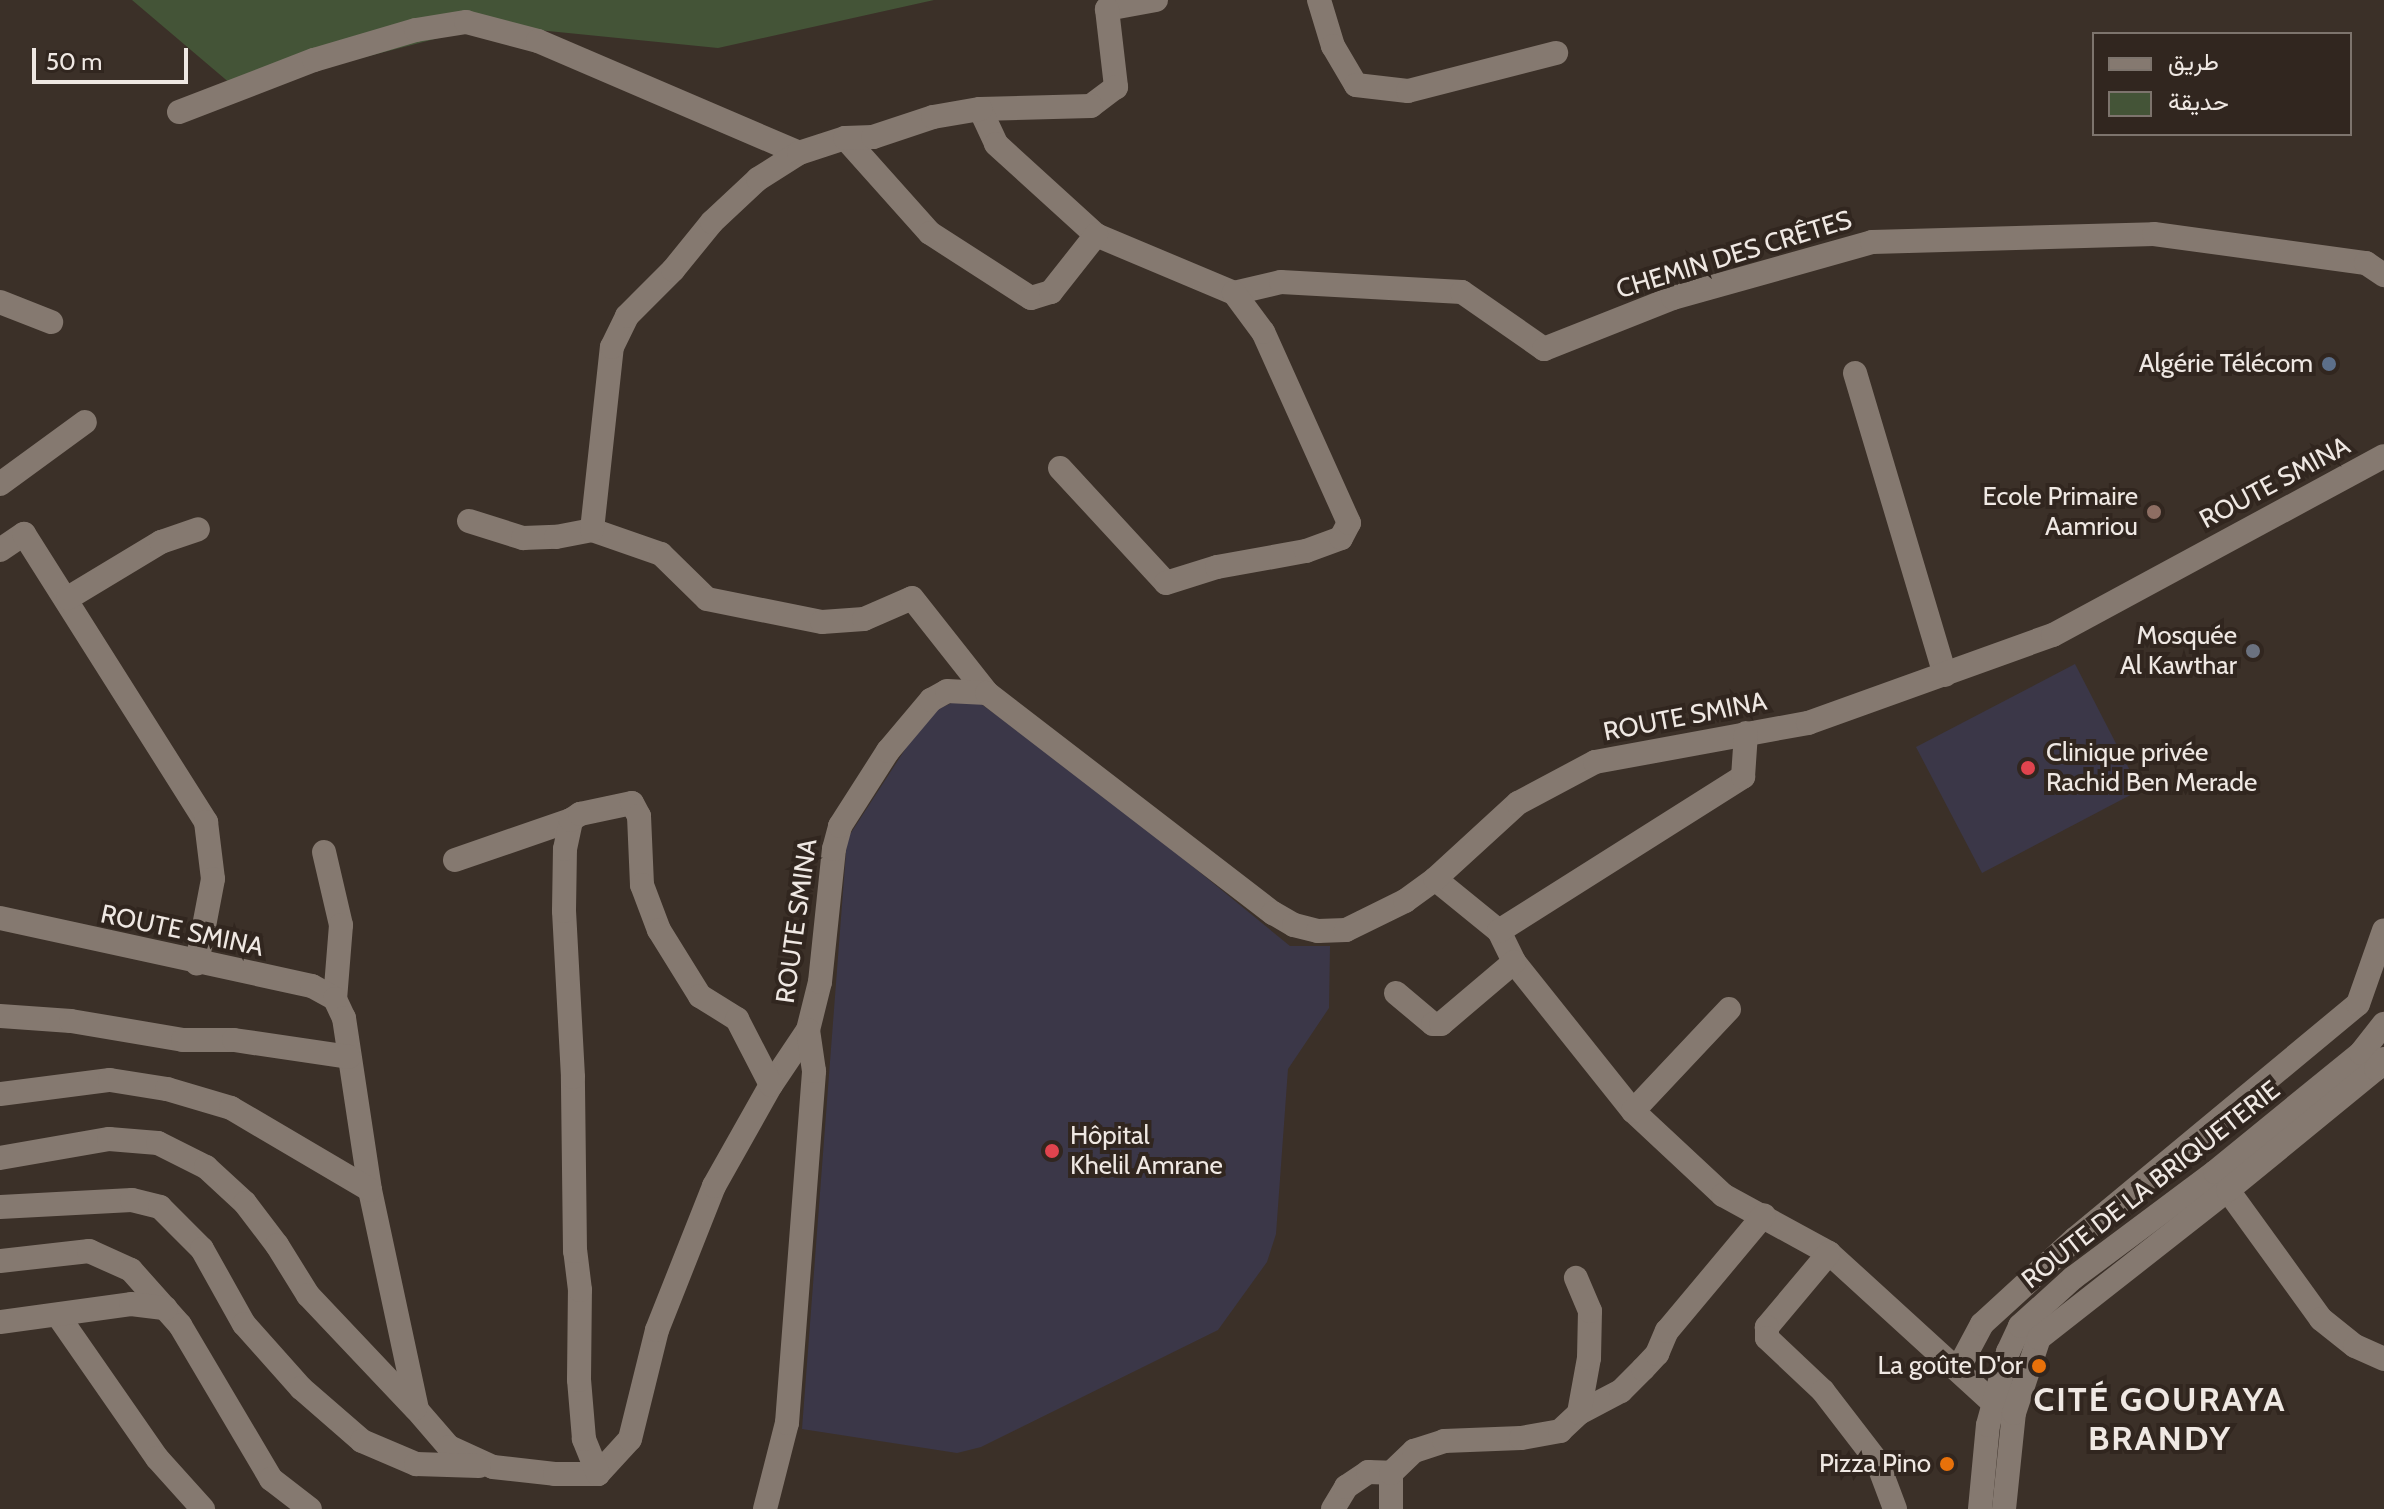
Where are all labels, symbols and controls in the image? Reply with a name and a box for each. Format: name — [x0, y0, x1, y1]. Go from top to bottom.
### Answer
scale bar — [36, 32, 192, 82]
legend — [2092, 32, 2352, 136]
text: 50 m — [46, 47, 102, 76]
text: طريق — [2168, 47, 2219, 76]
text: حديقة — [2168, 87, 2229, 116]
street label: CHEMIN DES CRÊTES — [1613, 204, 1855, 306]
place label: Algérie Télécom — [2139, 348, 2313, 380]
marker: Algérie Télécom — [2320, 355, 2338, 373]
street label: ROUTE SMINA — [2195, 430, 2355, 536]
place label: Ecole Primaire Aamriou — [1983, 481, 2138, 542]
marker: Ecole Primaire Aamriou — [2145, 503, 2163, 521]
place label: Mosquée Al Kawthar — [2120, 620, 2237, 682]
marker: Mosquée Al Kawthar — [2244, 642, 2262, 660]
street label: ROUTE SMINA — [1601, 686, 1769, 748]
place label: Clinique privée Rachid Ben Merade — [2046, 737, 2257, 798]
marker: Clinique privée Rachid Ben Merade — [2017, 757, 2039, 779]
street label: ROUTE SMINA — [770, 837, 824, 1005]
street label: ROUTE SMINA — [98, 899, 266, 963]
street label: ROUTE DE LA BRIQUETERIE — [2016, 1075, 2286, 1295]
place label: Hôpital Khelil Amrane — [1070, 1120, 1223, 1182]
marker: Hôpital Khelil Amrane — [1041, 1140, 1063, 1162]
place label: La goûte D'or — [1878, 1350, 2023, 1382]
marker: La goûte D'or — [2030, 1357, 2048, 1375]
district label: CITÉ GOURAYA BRANDY — [2034, 1379, 2286, 1458]
place label: Pizza Pino — [1819, 1448, 1931, 1480]
marker: Pizza Pino — [1938, 1455, 1956, 1473]

